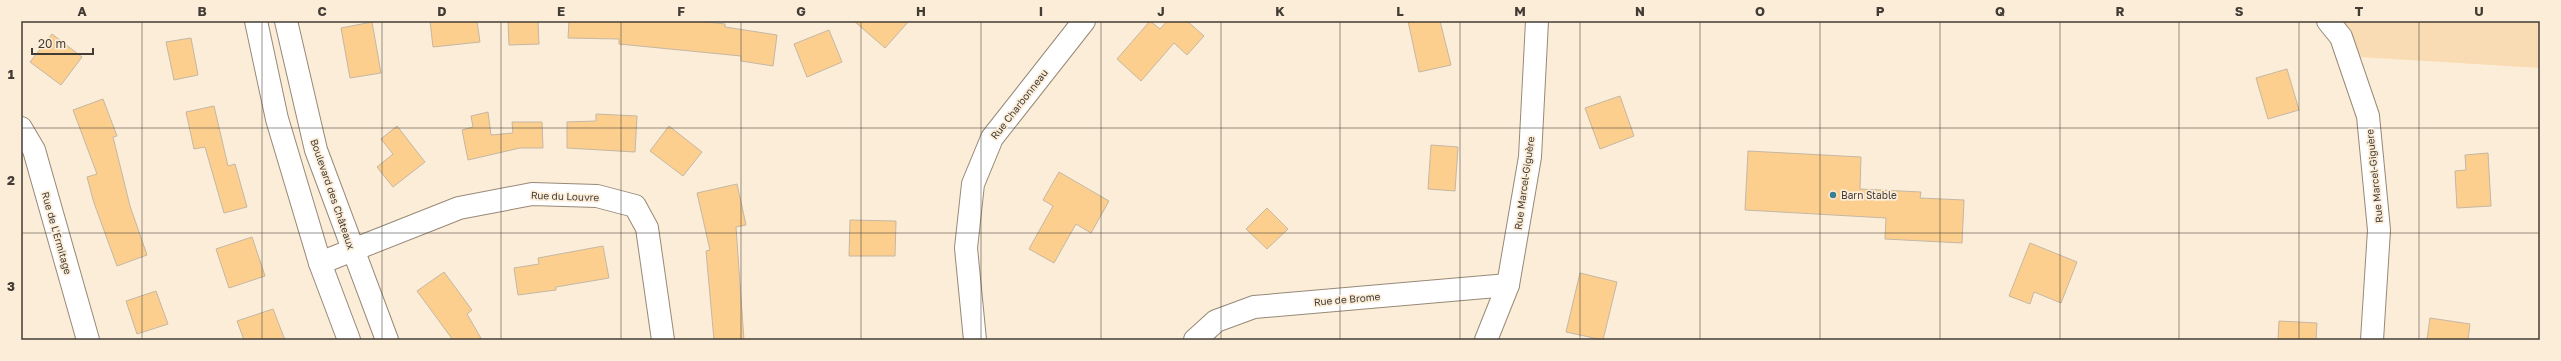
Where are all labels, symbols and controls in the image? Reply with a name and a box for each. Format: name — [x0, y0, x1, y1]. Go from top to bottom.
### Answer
text: A — [77, 3, 87, 19]
text: B — [197, 3, 207, 19]
text: C — [317, 3, 327, 19]
text: D — [437, 3, 447, 19]
text: E — [557, 3, 565, 19]
text: F — [677, 3, 685, 19]
text: G — [796, 3, 806, 19]
text: H — [916, 3, 926, 19]
text: I — [1039, 3, 1043, 19]
text: J — [1157, 3, 1165, 19]
text: K — [1275, 3, 1285, 19]
text: L — [1396, 3, 1404, 19]
text: M — [1514, 3, 1526, 19]
text: N — [1635, 3, 1645, 19]
text: O — [1755, 3, 1765, 19]
text: P — [1876, 3, 1885, 19]
text: Q — [1995, 3, 2005, 19]
text: R — [2115, 3, 2125, 19]
text: S — [2235, 3, 2244, 19]
text: T — [2355, 3, 2364, 19]
text: U — [2474, 3, 2484, 19]
scale bar — [32, 30, 93, 56]
text: 20 m — [38, 36, 66, 51]
text: 1 — [8, 66, 15, 82]
street label: Rue Charbonneau — [988, 67, 1050, 141]
street label: Rue Marcel-Giguère — [2363, 128, 2385, 223]
street label: Rue Marcel-Giguère — [1512, 135, 1537, 230]
street label: Boulevard des Châteaux — [308, 137, 358, 251]
text: 2 — [7, 172, 15, 188]
street label: Rue du Louvre — [531, 189, 600, 203]
place label: Barn Stable — [1841, 189, 1897, 201]
street label: Rue de L'Ermitage — [39, 190, 75, 276]
marker: Barn Stable — [1828, 190, 1838, 200]
text: 3 — [7, 278, 15, 294]
street label: Rue de Brome — [1313, 290, 1381, 308]

